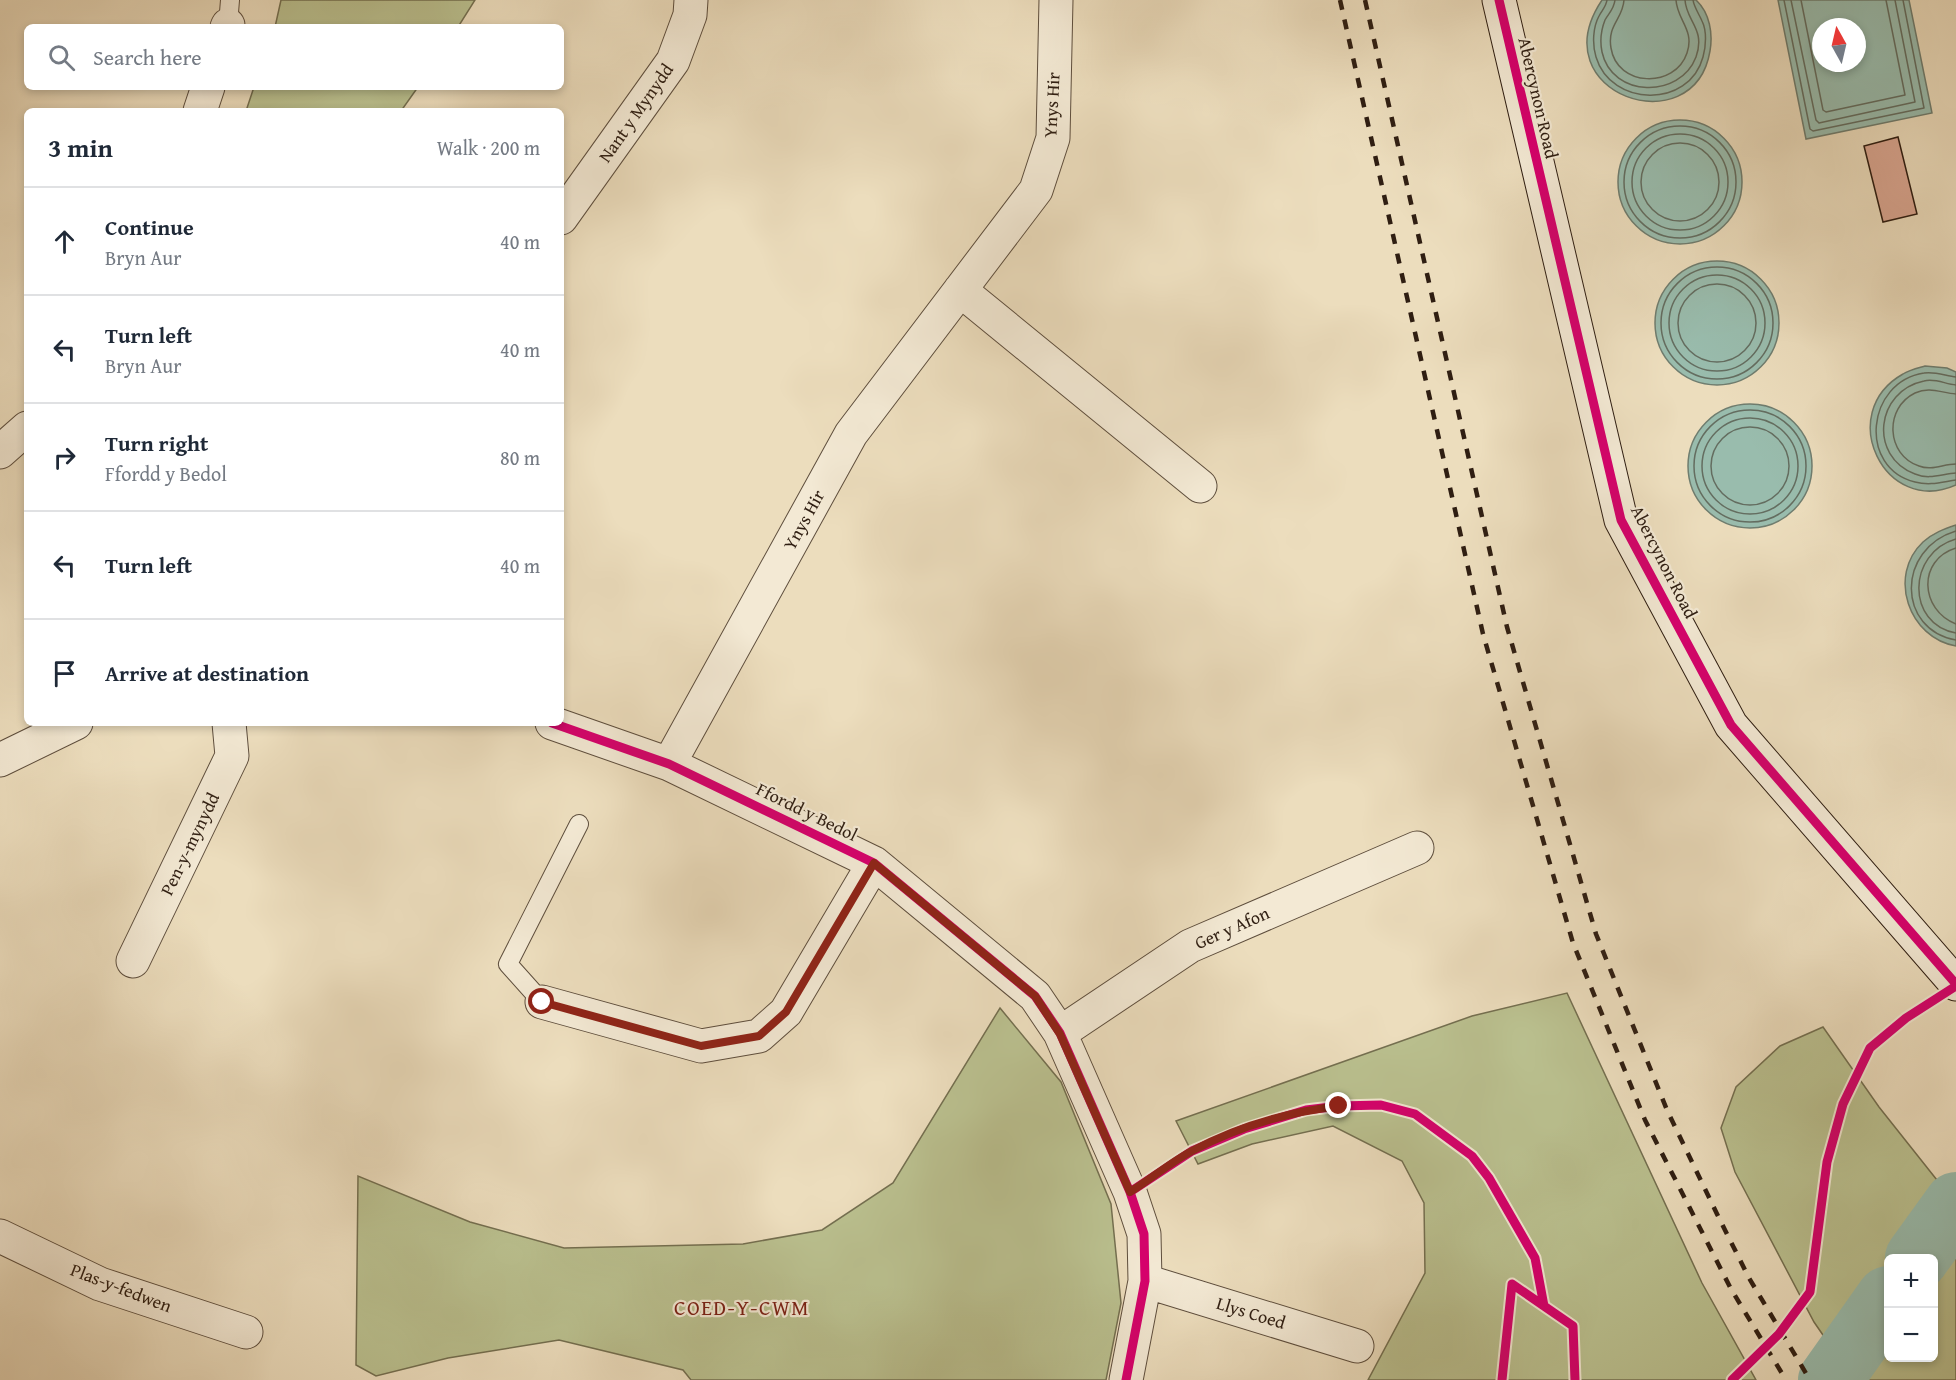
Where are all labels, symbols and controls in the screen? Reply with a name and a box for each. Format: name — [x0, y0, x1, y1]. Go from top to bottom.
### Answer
north arrow — [1812, 18, 1866, 72]
search box — [24, 24, 564, 90]
street label: Abercynon Road — [1511, 35, 1566, 162]
icon: search — [45, 41, 78, 74]
text: Search here — [93, 41, 202, 73]
street label: Nant y Mynydd — [591, 57, 680, 168]
street label: Ynys Hir — [1036, 71, 1067, 138]
text: 3 min — [48, 128, 113, 167]
text: Walk · 200 m — [437, 133, 540, 162]
text: Continue — [105, 211, 194, 243]
icon: ahead — [48, 225, 81, 258]
text: 40 m — [500, 227, 540, 256]
text: Bryn Aur — [105, 243, 181, 272]
text: Turn left — [105, 319, 192, 351]
icon: left — [48, 333, 81, 366]
text: 40 m — [500, 335, 540, 364]
text: Bryn Aur — [105, 351, 181, 380]
text: Turn right — [105, 427, 208, 459]
icon: right — [48, 441, 81, 474]
text: 80 m — [500, 443, 540, 472]
text: Ffordd y Bedol — [105, 459, 227, 488]
street label: Ynys Hir — [776, 484, 832, 555]
street label: Abercynon Road — [1624, 500, 1705, 623]
icon: left — [48, 549, 81, 582]
text: Turn left — [105, 549, 192, 581]
text: 40 m — [500, 551, 540, 580]
icon: arrive — [48, 657, 81, 690]
text: Arrive at destination — [105, 657, 309, 689]
street label: Ffordd y Bedol — [752, 775, 862, 848]
street label: Pen-y-mynydd — [153, 787, 226, 900]
street label: Ger y Afon — [1190, 899, 1274, 956]
route start — [528, 988, 554, 1014]
route end — [1325, 1092, 1351, 1118]
map controls — [1884, 1254, 1938, 1362]
button: + — [1884, 1254, 1938, 1308]
street label: Plas-y-fedwen — [67, 1256, 176, 1319]
street label: Llys Coed — [1213, 1289, 1289, 1336]
district label: COED-Y-CWM — [674, 1292, 810, 1323]
button: − — [1884, 1308, 1938, 1362]

